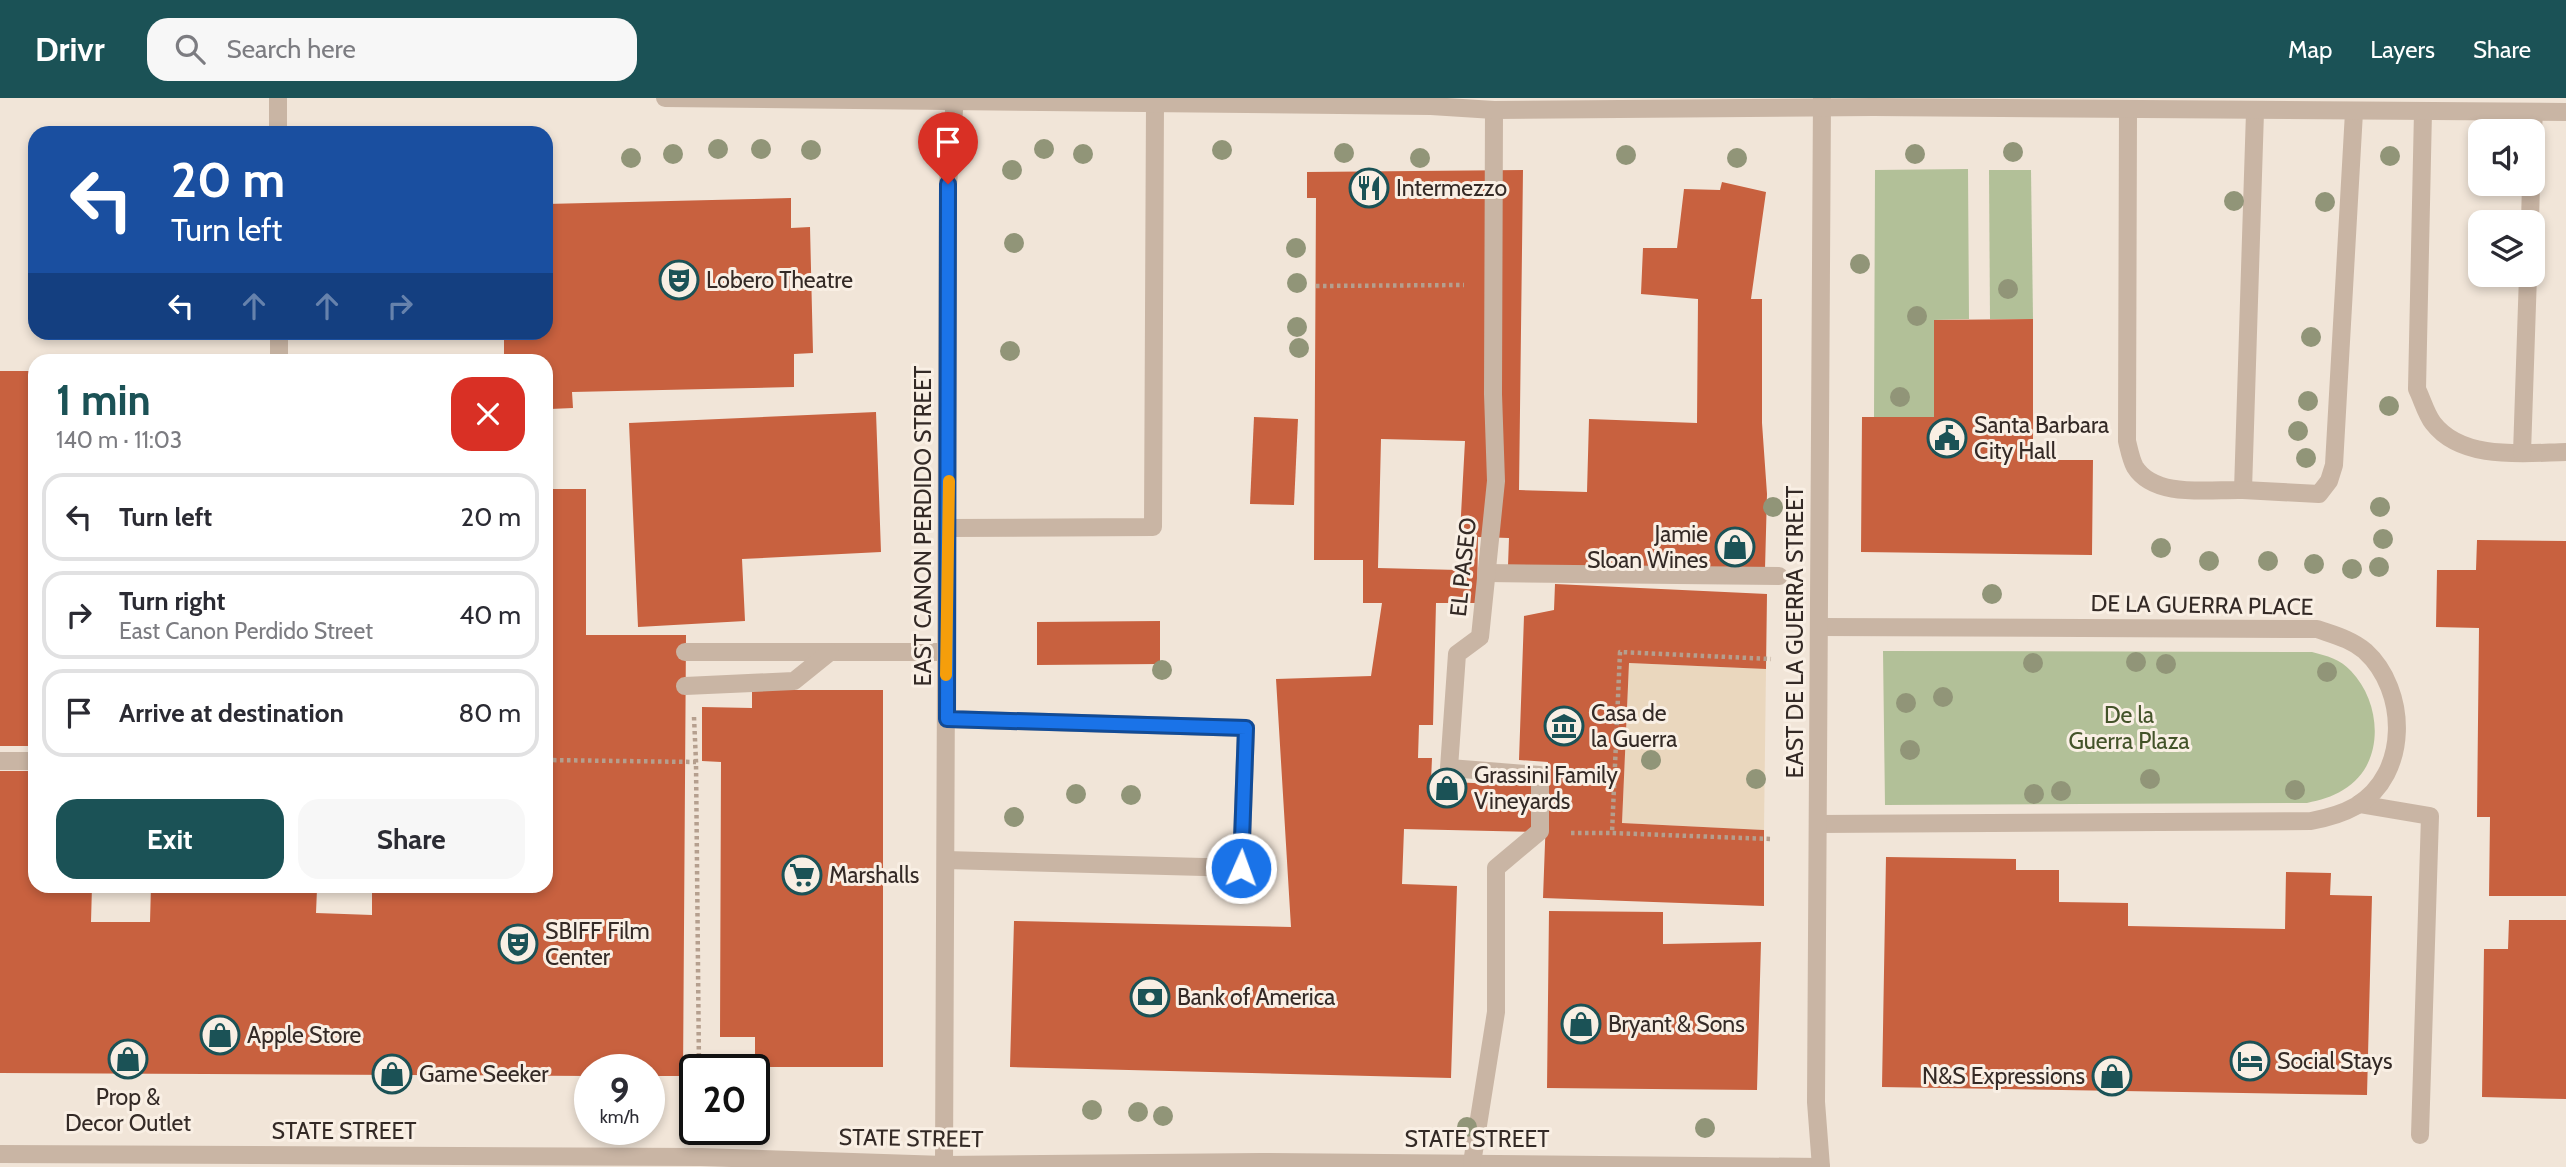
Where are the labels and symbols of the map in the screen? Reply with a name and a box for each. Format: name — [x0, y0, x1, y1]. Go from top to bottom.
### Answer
pin — [918, 112, 978, 184]
restaurant icon: Intermezzo — [1348, 167, 1390, 209]
place label: Intermezzo — [1396, 174, 1507, 202]
theatre icon: Lobero Theatre — [658, 259, 700, 301]
place label: Lobero Theatre — [706, 266, 853, 294]
street label: EAST CANON PERDIDO STREET — [909, 366, 937, 686]
place label: Santa Barbara City Hall — [1974, 411, 2109, 465]
public building icon: Santa Barbara City Hall — [1926, 417, 1968, 459]
street label: EAST DE LA GUERRA STREET — [1781, 486, 1809, 778]
street label: EL PASEO — [1444, 516, 1482, 618]
place label: Jamie Sloan Wines — [1587, 520, 1708, 574]
shop icon: Jamie Sloan Wines — [1714, 526, 1756, 568]
street label: DE LA GUERRA PLACE — [2090, 589, 2314, 621]
place label: Casa de la Guerra — [1591, 699, 1677, 753]
park label: De la Guerra Plaza — [2068, 701, 2190, 755]
museum icon: Casa de la Guerra — [1543, 705, 1585, 747]
place label: Grassini Family Vineyards — [1474, 761, 1618, 815]
shop icon: Grassini Family Vineyards — [1426, 767, 1468, 809]
position arrow — [1204, 831, 1278, 905]
supermarket icon: Marshalls — [781, 854, 823, 896]
place label: Marshalls — [829, 861, 919, 889]
place label: SBIFF Film Center — [545, 917, 650, 971]
theatre icon: SBIFF Film Center — [497, 923, 539, 965]
bank icon: Bank of America — [1129, 976, 1171, 1018]
place label: Bank of America — [1177, 983, 1335, 1011]
shop icon: Bryant & Sons — [1560, 1003, 1602, 1045]
place label: Bryant & Sons — [1608, 1010, 1745, 1038]
shop icon: Apple Store — [199, 1014, 241, 1056]
place label: Apple Store — [247, 1021, 361, 1049]
shop icon: Prop & Decor Outlet — [107, 1038, 149, 1080]
hotel icon: Social Stays — [2229, 1040, 2271, 1082]
place label: Social Stays — [2277, 1047, 2393, 1075]
shop icon: Game Seeker — [371, 1053, 413, 1095]
speed limit sign: 20 — [679, 1054, 770, 1145]
shop icon: N&S Expressions — [2091, 1055, 2133, 1097]
place label: Game Seeker — [419, 1060, 549, 1088]
place label: N&S Expressions — [1922, 1062, 2085, 1090]
place label: Prop & Decor Outlet — [65, 1083, 191, 1137]
street label: STATE STREET — [272, 1117, 416, 1145]
street label: STATE STREET — [838, 1123, 984, 1153]
street label: STATE STREET — [1405, 1125, 1549, 1153]

